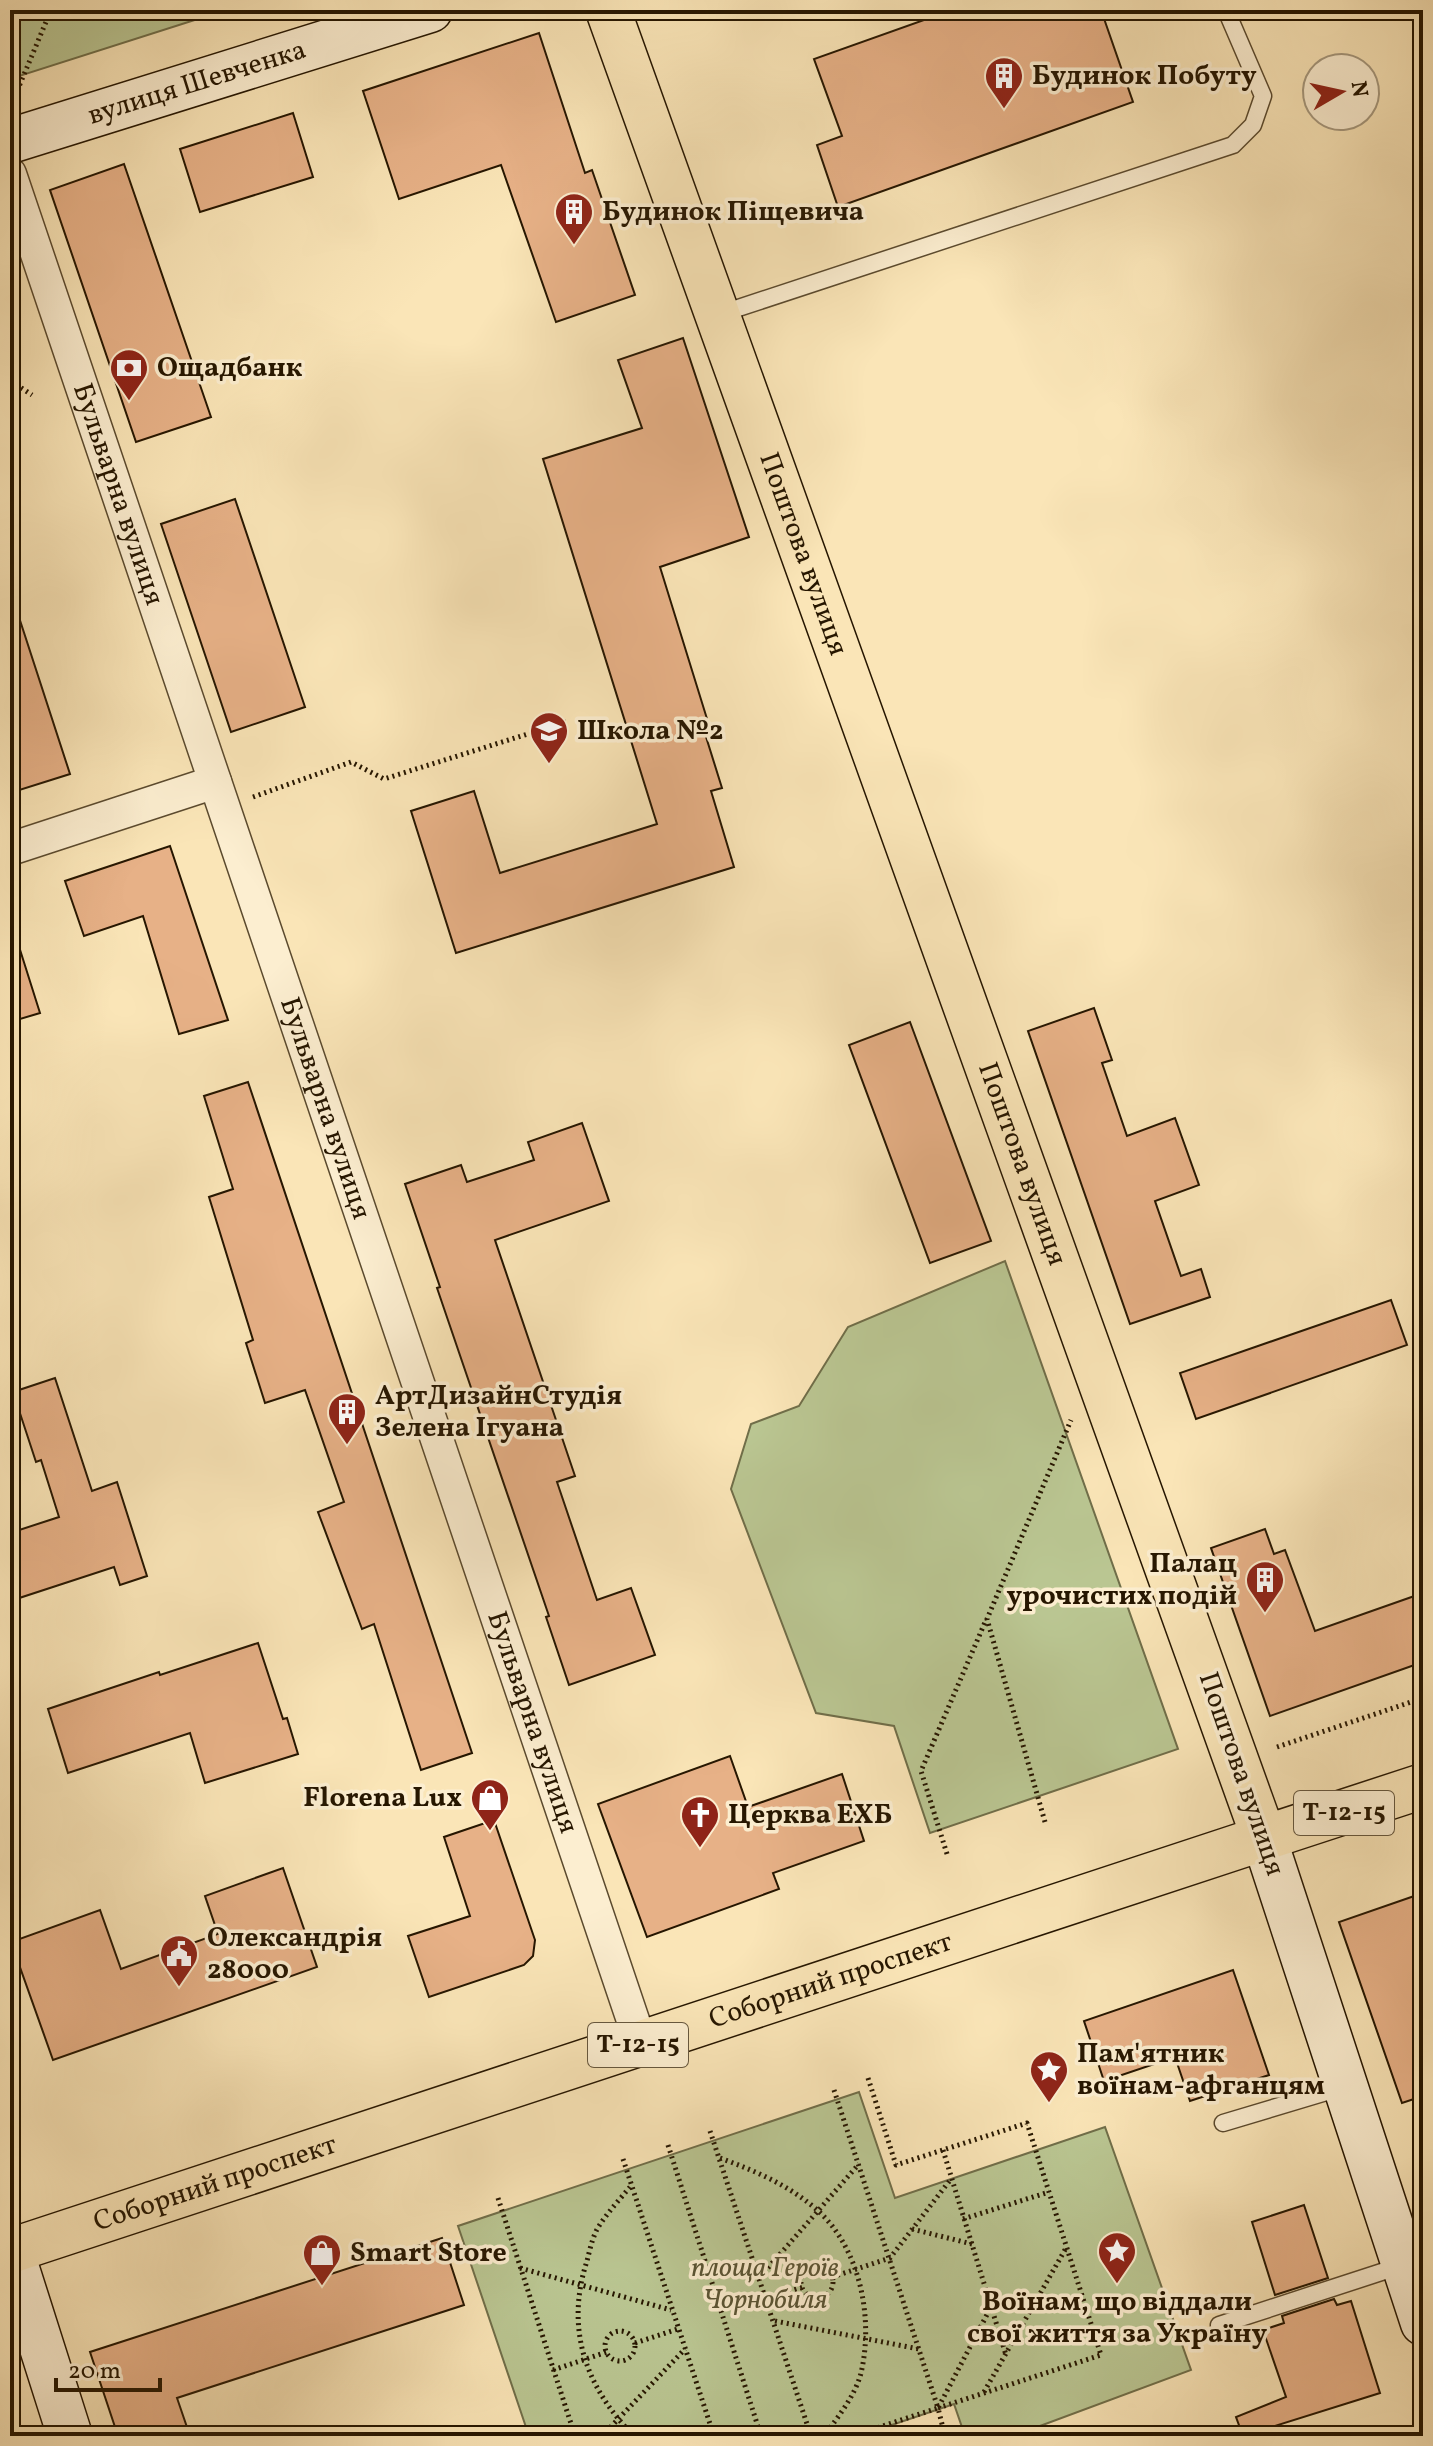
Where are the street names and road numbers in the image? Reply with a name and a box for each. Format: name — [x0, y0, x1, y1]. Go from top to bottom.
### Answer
street label: вулиця Шевченка — [83, 30, 311, 135]
street label: Бульварна вулиця — [62, 378, 174, 610]
street label: Поштова вулиця — [749, 447, 858, 661]
street label: Бульварна вулиця — [270, 992, 381, 1224]
street label: Поштова вулиця — [968, 1057, 1076, 1271]
street label: Бульварна вулиця — [477, 1606, 588, 1838]
street label: Поштова вулиця — [1188, 1667, 1294, 1881]
road number: Т-12-15 — [1294, 1791, 1394, 1835]
street label: Соборний проспект — [704, 1922, 957, 2039]
road number: Т-12-15 — [588, 2023, 688, 2067]
street label: Соборний проспект — [88, 2125, 342, 2242]

